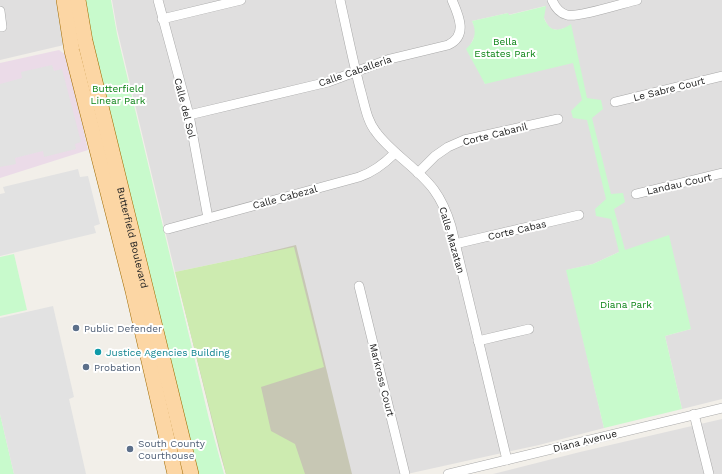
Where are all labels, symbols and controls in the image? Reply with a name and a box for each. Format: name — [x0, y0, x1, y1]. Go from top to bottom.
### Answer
park label: Bella Estates Park — [474, 36, 536, 59]
street label: Calle Caballeria — [317, 53, 393, 89]
street label: Le Sabre Court — [632, 75, 707, 103]
street label: Calle del Sol — [172, 77, 198, 139]
park label: Butterfield Linear Park — [90, 83, 146, 106]
street label: Corte Cabanil — [461, 121, 529, 147]
street label: Landau Court — [645, 171, 713, 197]
street label: Calle Cabezal — [251, 183, 319, 211]
street label: Butterfield Boulevard — [115, 186, 151, 289]
street label: Calle Mazatan — [437, 205, 467, 275]
street label: Corte Cabas — [487, 218, 547, 242]
park label: Diana Park — [600, 299, 652, 310]
marker: Public Defender — [71, 323, 81, 333]
place label: Public Defender — [84, 323, 162, 334]
street label: Markross Court — [368, 342, 397, 418]
marker: Justice Agencies Building — [93, 347, 103, 357]
place label: Justice Agencies Building — [106, 347, 230, 358]
marker: Probation — [81, 362, 91, 372]
place label: Probation — [94, 362, 141, 373]
street label: Diana Avenue — [552, 428, 618, 454]
place label: South County Courthouse — [138, 438, 206, 461]
marker: South County Courthouse — [125, 444, 135, 454]

